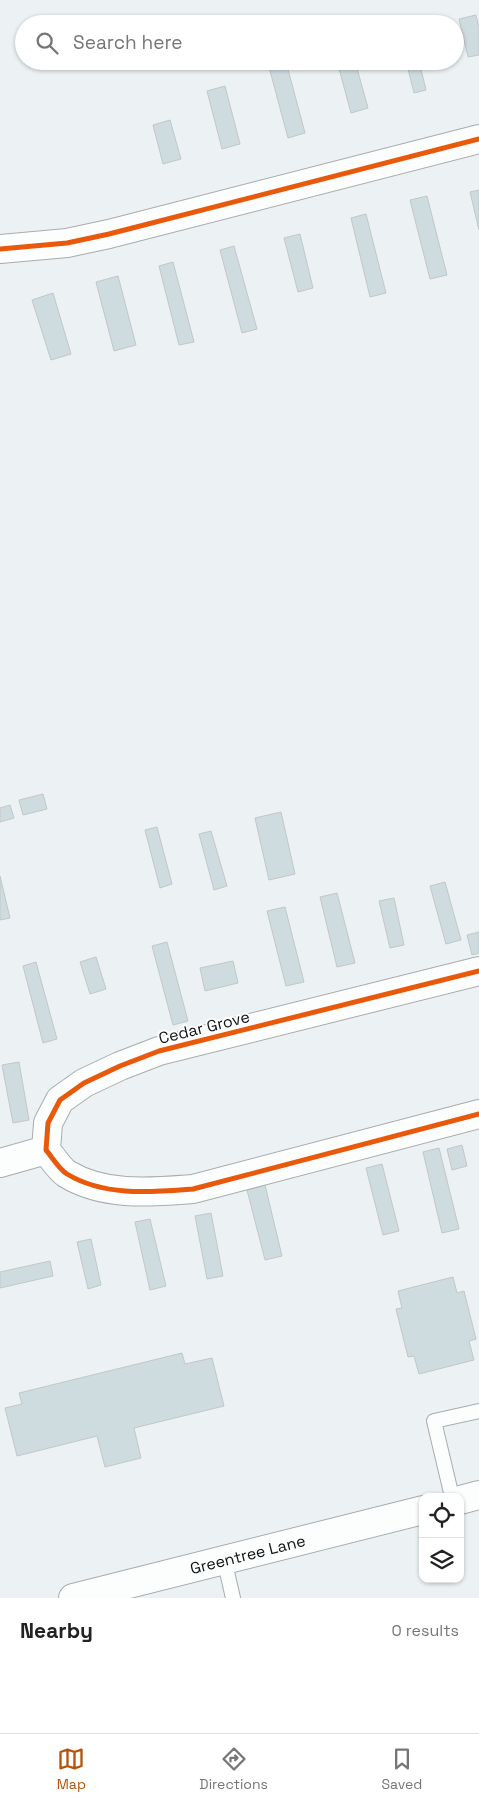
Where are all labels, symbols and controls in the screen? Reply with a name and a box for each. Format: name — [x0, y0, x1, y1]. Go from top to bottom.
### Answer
search box — [15, 15, 464, 70]
icon: search — [33, 29, 61, 57]
text: Search here — [73, 30, 183, 55]
street label: Cedar Grove — [156, 1006, 252, 1049]
map controls — [419, 1493, 464, 1583]
button: locate — [419, 1493, 464, 1538]
street label: Greentree Lane — [188, 1530, 308, 1579]
button: layers — [419, 1538, 464, 1583]
text: Nearby — [20, 1617, 93, 1644]
text: 0 results — [391, 1620, 459, 1641]
tab: Map — [57, 1745, 86, 1793]
tab: Directions — [199, 1745, 268, 1793]
tab: Saved — [381, 1745, 422, 1793]

